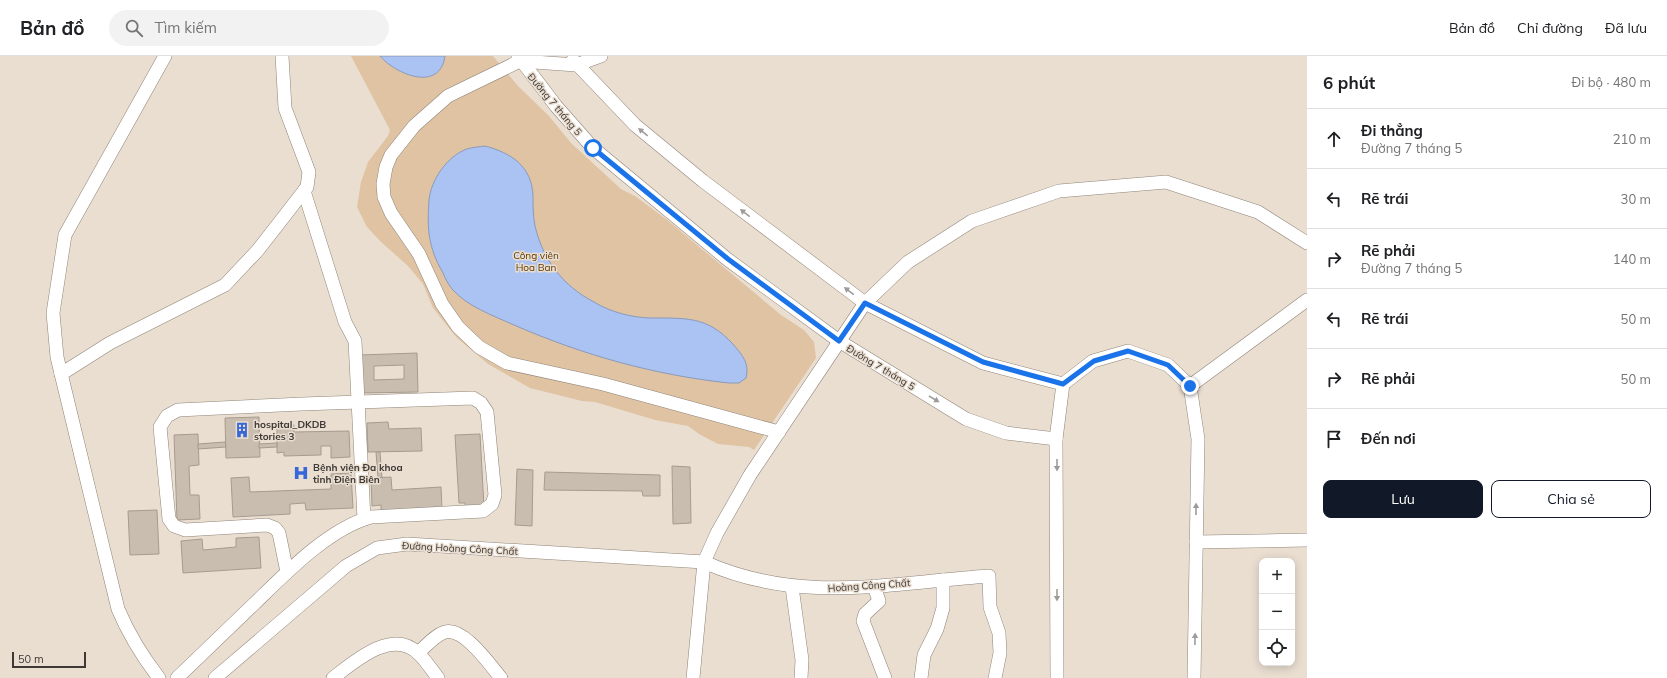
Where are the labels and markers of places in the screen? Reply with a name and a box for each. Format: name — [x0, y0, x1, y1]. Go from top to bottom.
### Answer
place label: hospital_DKDB stories 3 — [254, 418, 326, 443]
building icon: hospital_DKDB stories 3 — [233, 421, 251, 439]
place label: Bệnh viện Đa khoa tỉnh Điện Biên — [313, 461, 403, 486]
hospital icon: Bệnh viện Đa khoa tỉnh Điện Biên — [292, 464, 310, 482]

